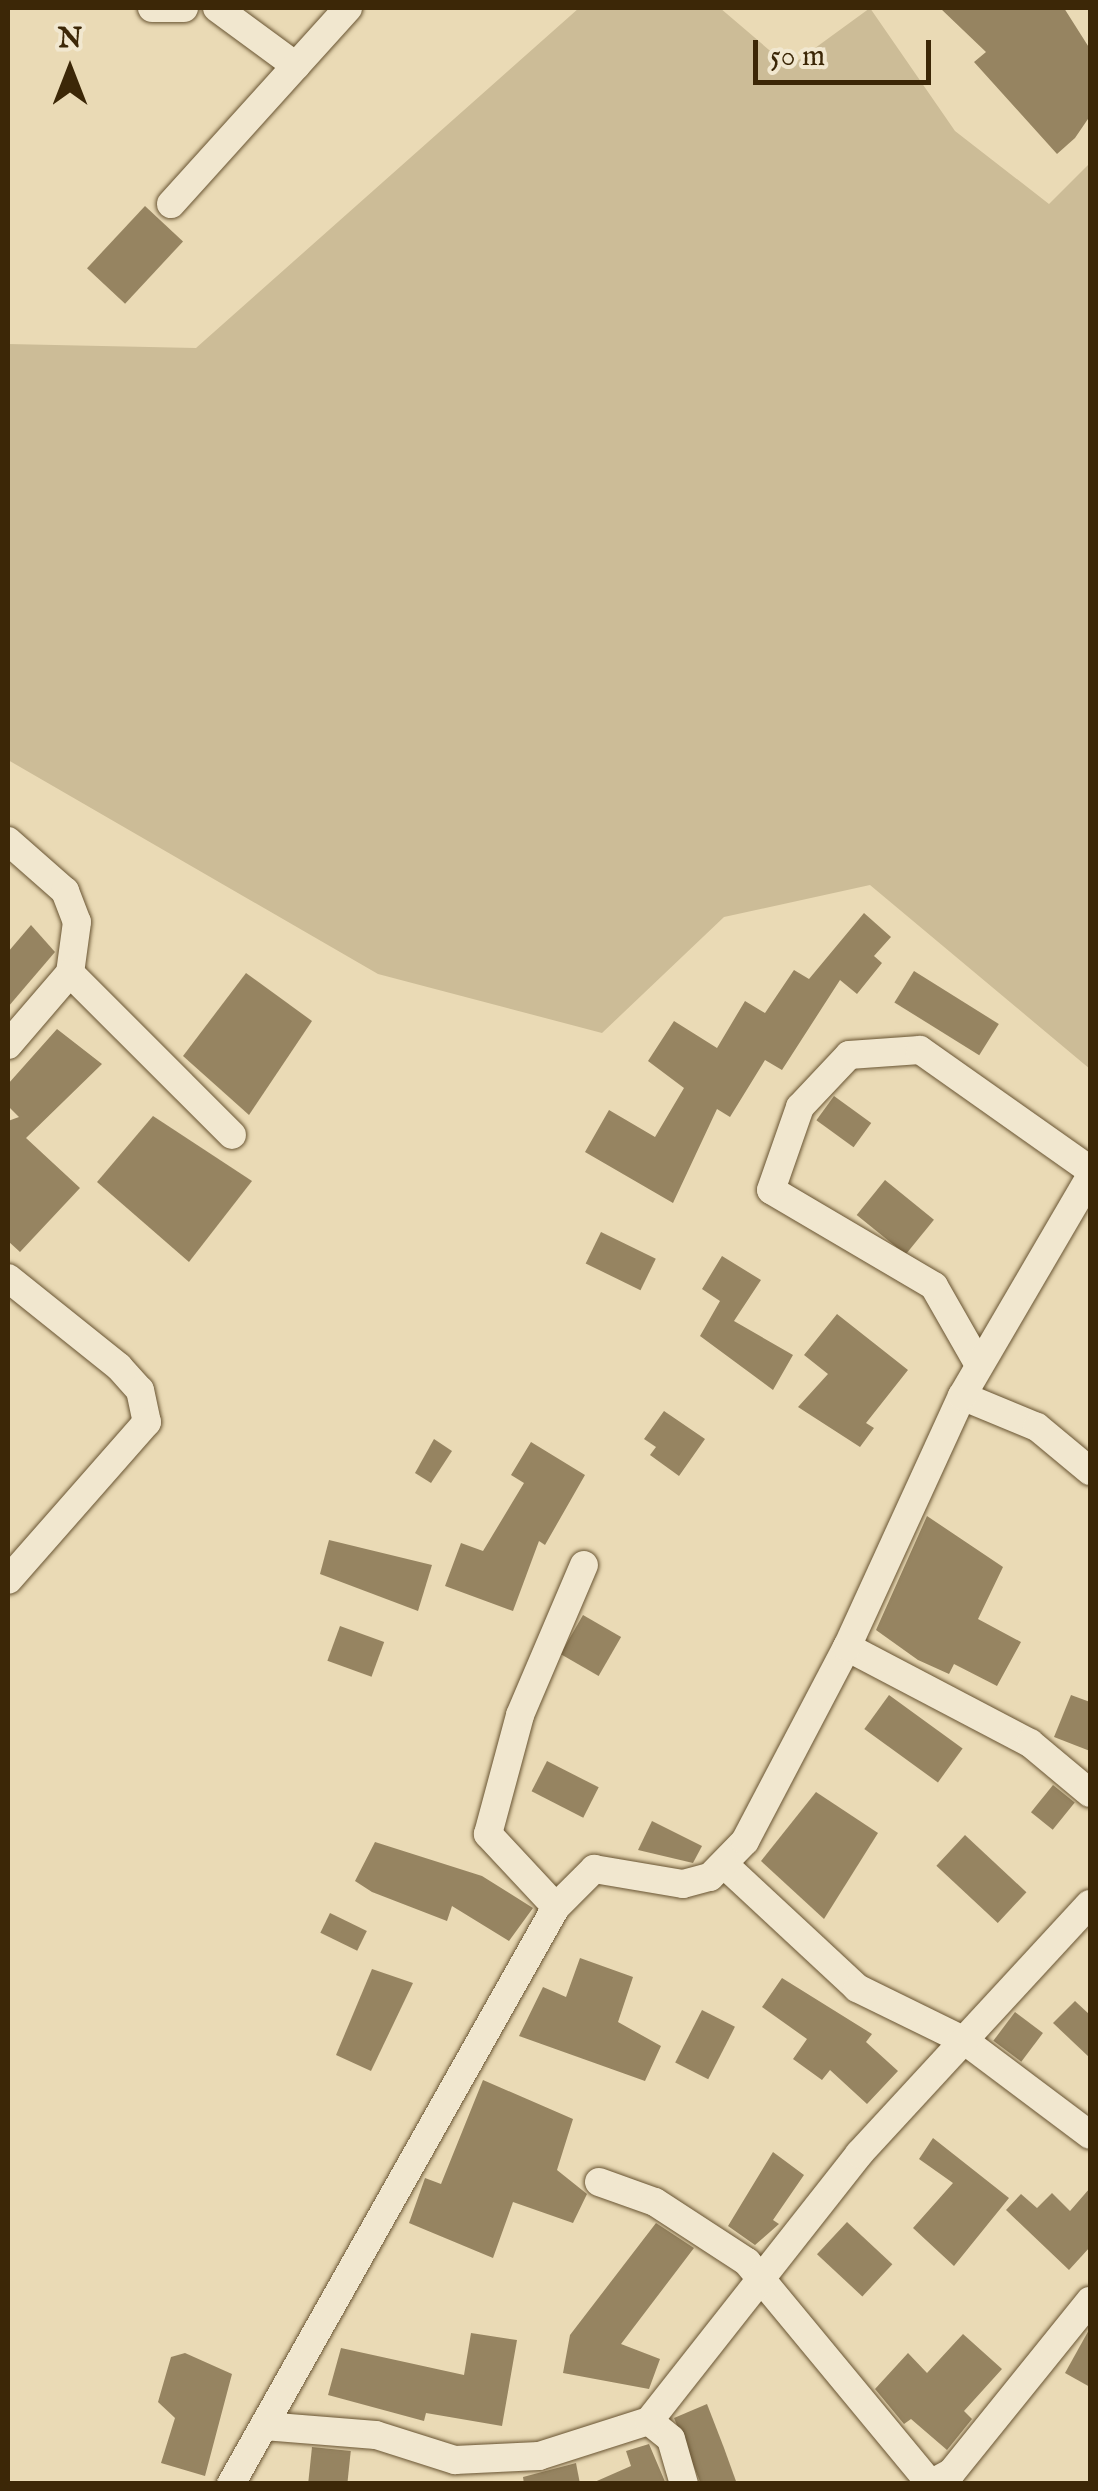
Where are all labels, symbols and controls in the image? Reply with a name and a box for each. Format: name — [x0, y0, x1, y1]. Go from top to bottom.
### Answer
north arrow — [20, 20, 120, 120]
scale bar — [758, 20, 936, 82]
text: N — [58, 22, 82, 57]
text: 50 m — [770, 38, 825, 76]

